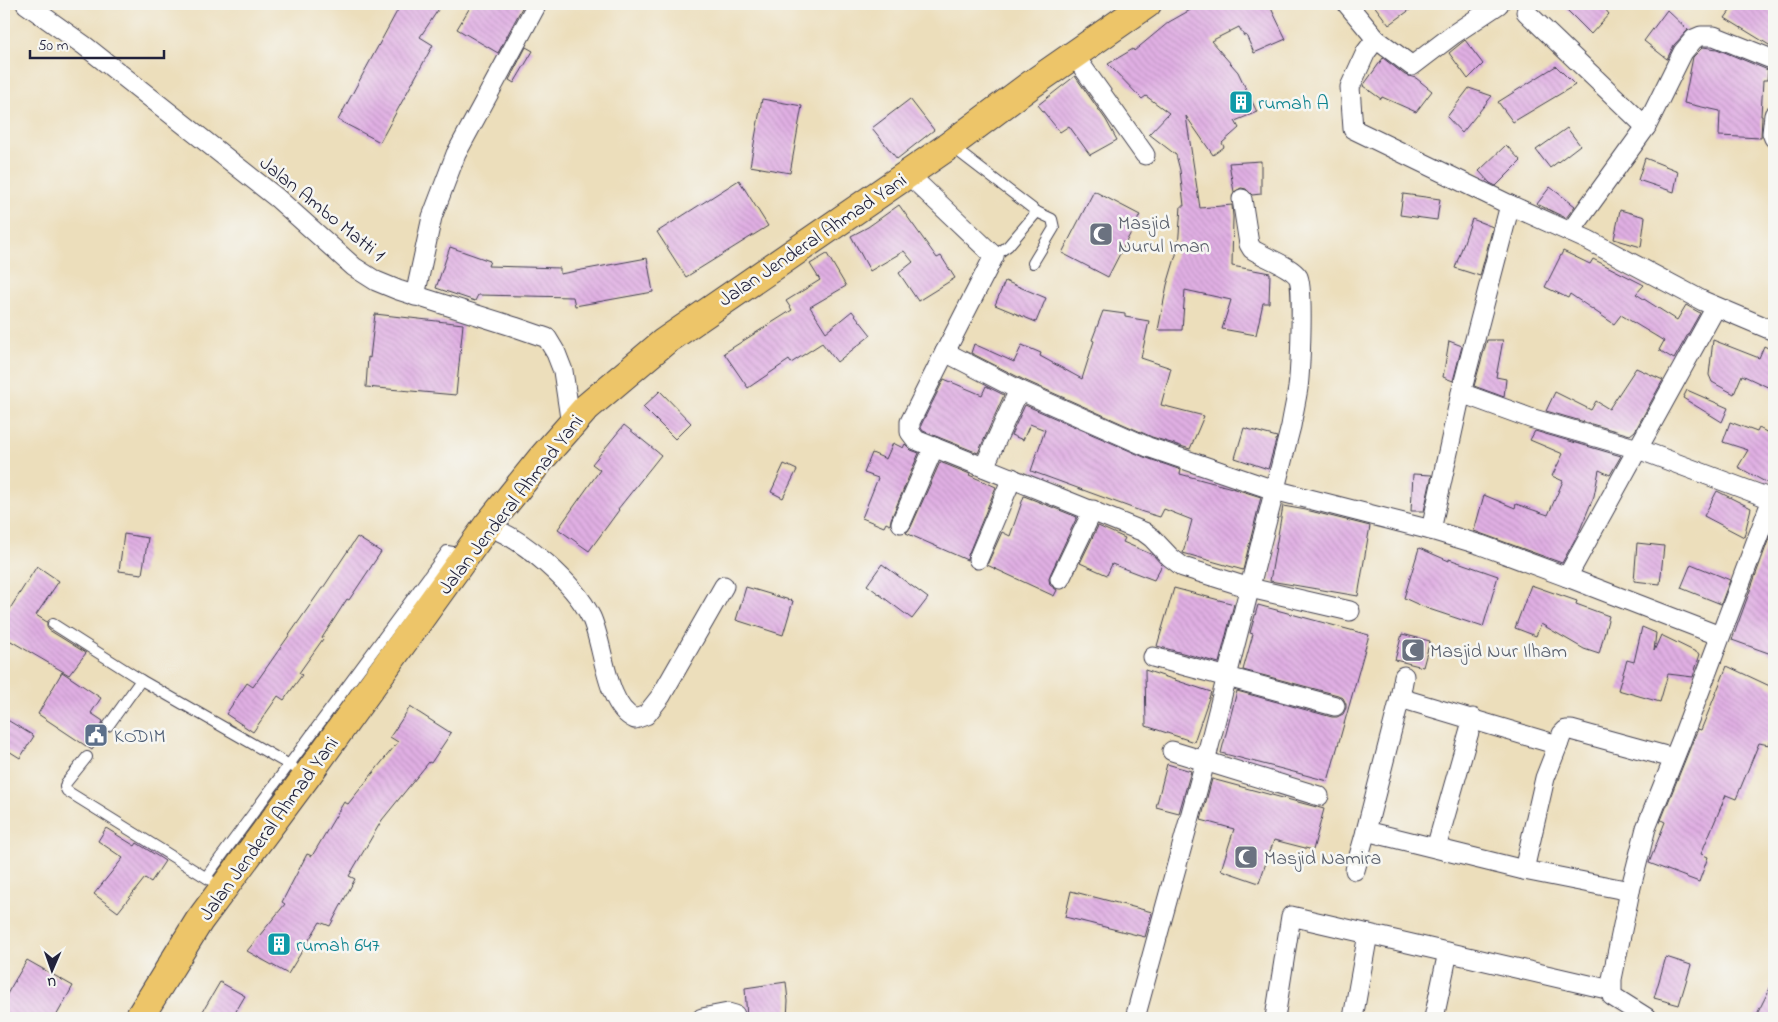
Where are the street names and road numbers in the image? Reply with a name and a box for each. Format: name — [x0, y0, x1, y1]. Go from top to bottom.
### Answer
street label: Jalan Ambo Matti 1 — [252, 150, 391, 270]
street label: Jalan Jenderal Ahmad Yani — [713, 167, 913, 315]
street label: Jalan Jenderal Ahmad Yani — [432, 409, 592, 602]
street label: Jalan Jenderal Ahmad Yani — [193, 731, 347, 928]

